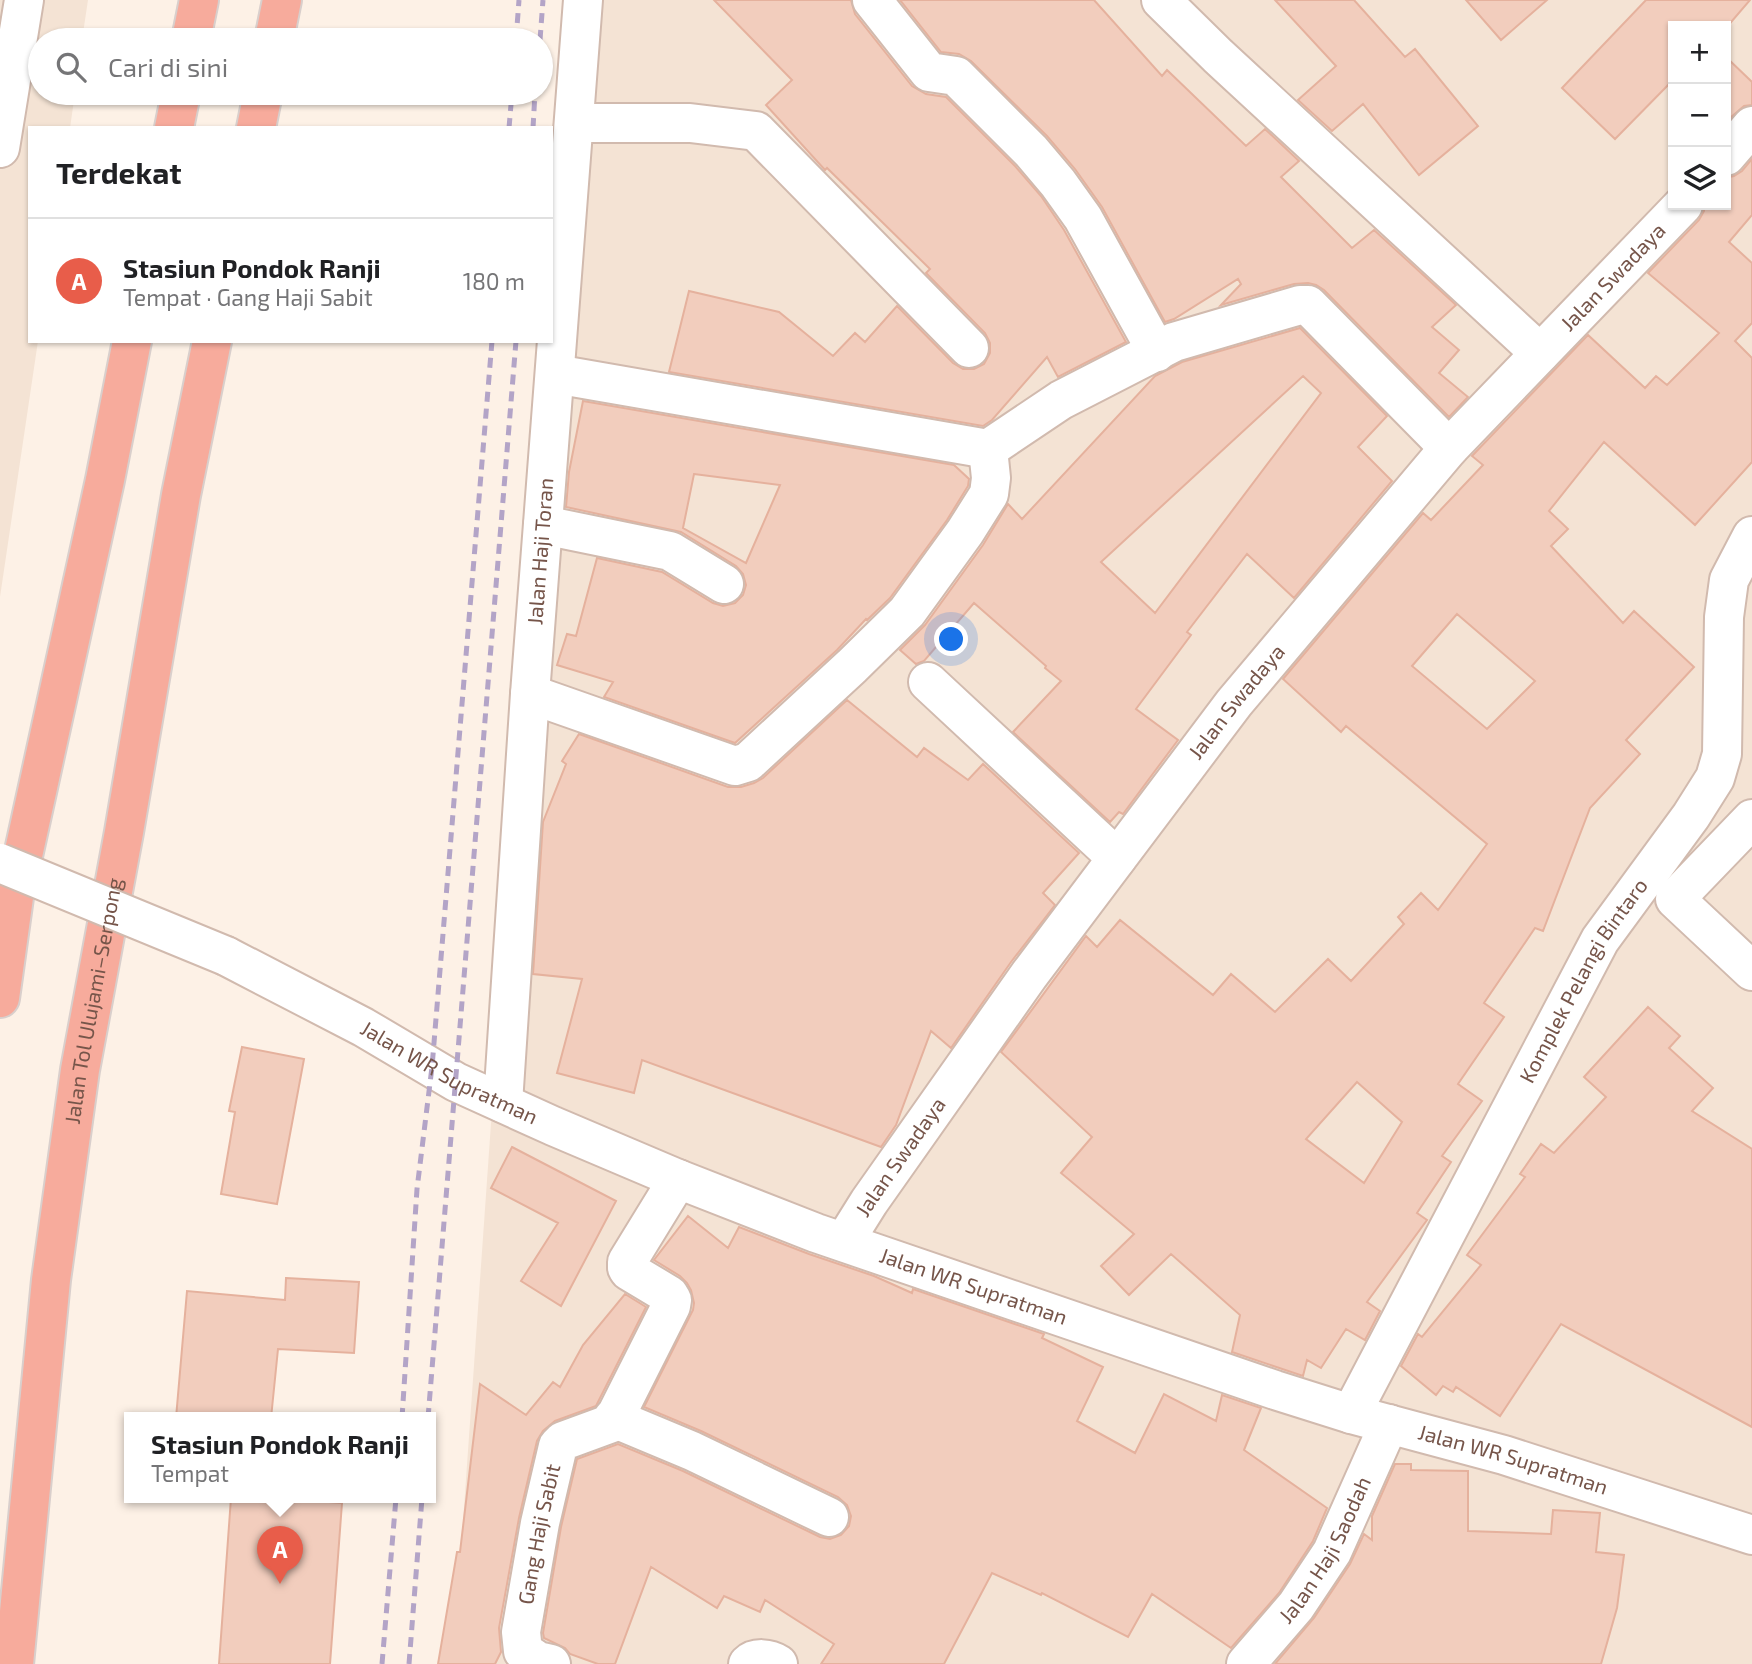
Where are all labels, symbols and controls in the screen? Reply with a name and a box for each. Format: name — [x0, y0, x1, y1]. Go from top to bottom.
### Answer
map controls — [1668, 21, 1731, 210]
button: + — [1668, 21, 1731, 84]
search box — [28, 28, 553, 105]
icon: search — [52, 48, 90, 86]
text: Cari di sini — [108, 51, 228, 82]
button: − — [1668, 84, 1731, 147]
button: layers — [1668, 147, 1731, 210]
text: Terdekat — [56, 154, 182, 190]
street label: Jalan Swadaya — [1555, 217, 1670, 335]
text: Stasiun Pondok Ranji — [123, 252, 381, 283]
text: A — [71, 267, 87, 295]
text: 180 m — [463, 267, 525, 295]
text: Tempat · Gang Haji Sabit — [123, 283, 373, 311]
street label: Jalan Haji Toran — [521, 477, 557, 626]
your location — [934, 622, 968, 656]
street label: Jalan Swadaya — [1182, 639, 1289, 763]
street label: Komplek Pelangi Bintaro — [1513, 873, 1652, 1087]
street label: Jalan Tol Ulujami–Serpong — [59, 875, 126, 1125]
street label: Jalan WR Supratman — [357, 1015, 542, 1128]
street label: Jalan Swadaya — [849, 1092, 950, 1221]
street label: Jalan WR Supratman — [877, 1242, 1071, 1329]
popup — [124, 1412, 436, 1503]
street label: Jalan WR Supratman — [1416, 1419, 1611, 1499]
text: Stasiun Pondok Ranji — [151, 1428, 409, 1459]
text: Tempat — [151, 1459, 229, 1487]
street label: Gang Haji Sabit — [512, 1461, 564, 1606]
street label: Jalan Haji Saodah — [1273, 1472, 1375, 1628]
pin: A — [257, 1526, 303, 1584]

